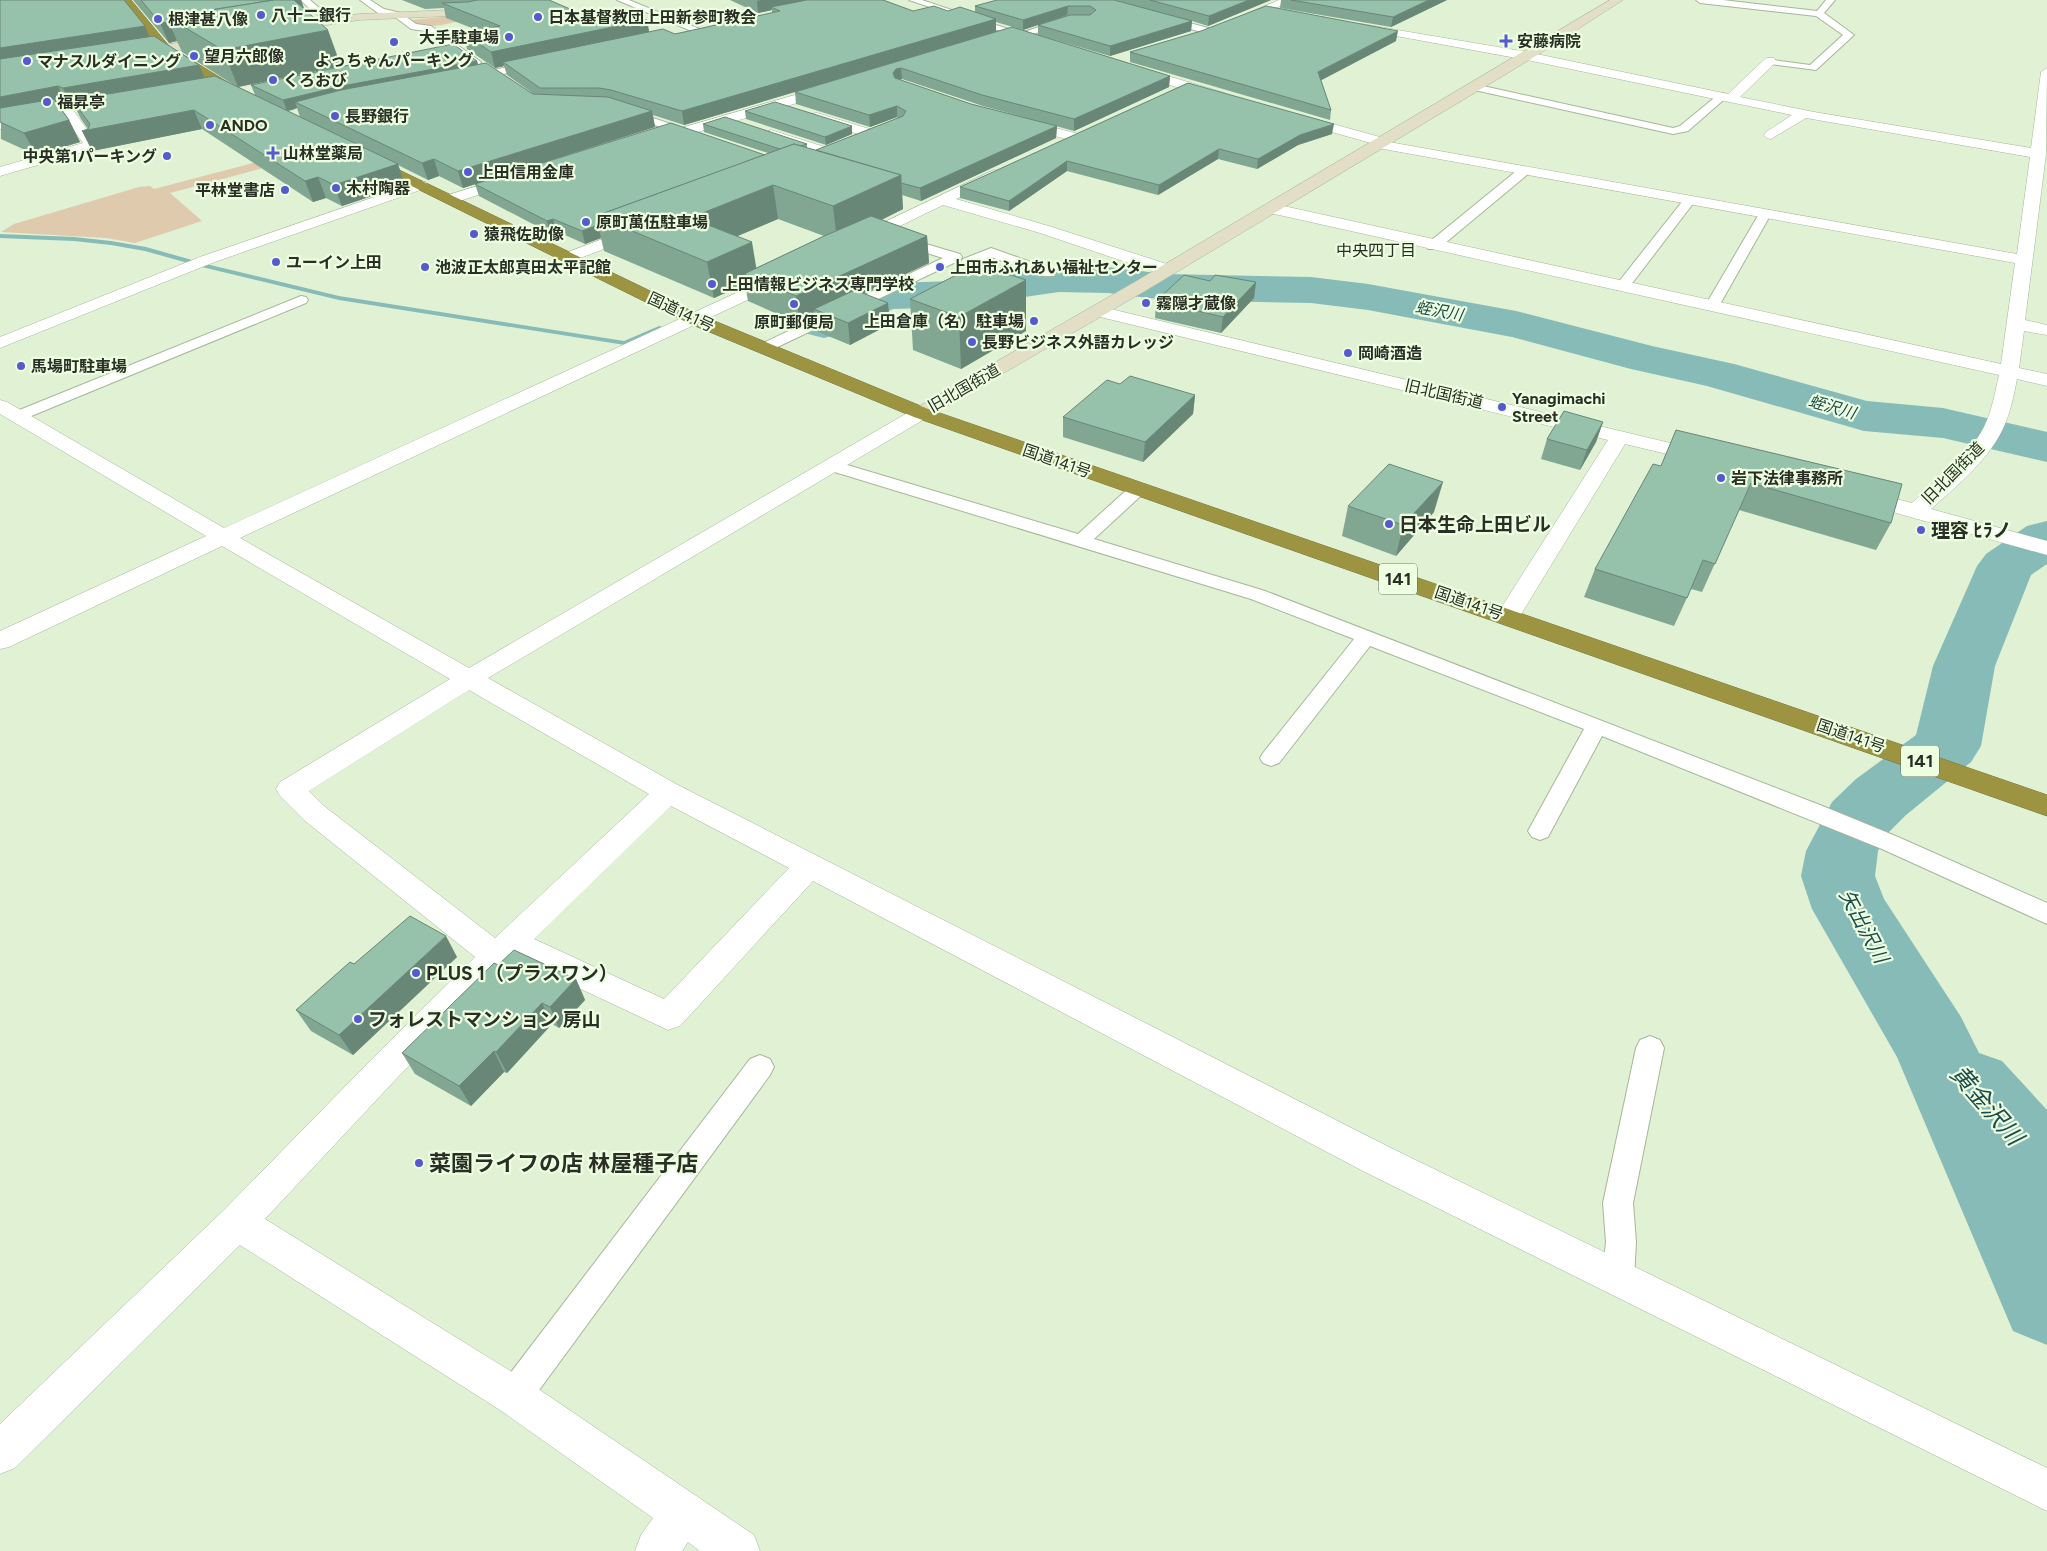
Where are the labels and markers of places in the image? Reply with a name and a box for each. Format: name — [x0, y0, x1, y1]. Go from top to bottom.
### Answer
place label: 八十二銀行 — [271, 6, 351, 25]
place label: 日本基督教団上田新参町教会 — [548, 8, 756, 27]
marker: 八十二銀行 — [255, 9, 267, 21]
place label: 根津甚八像 — [168, 10, 248, 29]
marker: 日本基督教団上田新参町教会 — [532, 11, 544, 23]
marker: 根津甚八像 — [152, 13, 164, 25]
place label: 大手駐車場 — [419, 28, 499, 47]
marker: 大手駐車場 — [503, 31, 515, 43]
place label: 安藤病院 — [1517, 32, 1581, 51]
marker: 安藤病院 — [1499, 34, 1513, 48]
marker: よっちゃんパーキング — [388, 36, 400, 48]
place label: 望月六郎像 — [204, 47, 284, 66]
marker: 望月六郎像 — [188, 50, 200, 62]
place label: よっちゃんパーキング — [314, 51, 474, 70]
place label: マナスルダイニング — [37, 52, 181, 71]
marker: マナスルダイニング — [21, 55, 33, 67]
place label: くろおび — [283, 71, 347, 90]
marker: くろおび — [267, 74, 279, 86]
place label: 福昇亭 — [57, 93, 105, 112]
marker: 福昇亭 — [41, 96, 53, 108]
place label: 長野銀行 — [345, 107, 409, 126]
marker: 長野銀行 — [329, 110, 341, 122]
place label: ANDO — [220, 116, 268, 135]
marker: ANDO — [204, 119, 216, 131]
place label: 山林堂薬局 — [283, 144, 363, 163]
place label: 中央第1パーキング — [23, 147, 157, 166]
marker: 山林堂薬局 — [267, 147, 279, 159]
marker: 中央第1パーキング — [161, 150, 173, 162]
place label: 上田信用金庫 — [478, 163, 574, 182]
marker: 上田信用金庫 — [462, 166, 474, 178]
place label: 木村陶器 — [346, 179, 411, 198]
place label: 平林堂書店 — [195, 181, 275, 200]
marker: 木村陶器 — [330, 182, 342, 194]
marker: 平林堂書店 — [279, 184, 291, 196]
place label: 原町萬伍駐車場 — [596, 213, 708, 232]
marker: 原町萬伍駐車場 — [580, 216, 592, 228]
place label: 猿飛佐助像 — [484, 225, 564, 244]
marker: 猿飛佐助像 — [468, 228, 480, 240]
place label: ユーイン上田 — [286, 253, 382, 272]
marker: ユーイン上田 — [270, 256, 282, 268]
place label: 池波正太郎真田太平記館 — [435, 258, 611, 277]
place label: 上田市ふれあい福祉センター — [950, 258, 1158, 277]
marker: 池波正太郎真田太平記館 — [419, 261, 431, 273]
marker: 上田市ふれあい福祉センター — [934, 261, 946, 273]
place label: 上田情報ビジネス専門学校 — [722, 275, 914, 294]
marker: 上田情報ビジネス専門学校 — [706, 278, 718, 290]
place label: 霧隠才蔵像 — [1156, 294, 1236, 313]
marker: 霧隠才蔵像 — [1140, 297, 1152, 309]
marker: 原町郵便局 — [788, 298, 800, 310]
place label: 上田倉庫（名）駐車場 — [864, 312, 1024, 331]
place label: 原町郵便局 — [754, 313, 834, 332]
marker: 上田倉庫（名）駐車場 — [1028, 315, 1040, 327]
place label: 長野ビジネス外語カレッジ — [982, 333, 1174, 352]
marker: 長野ビジネス外語カレッジ — [966, 336, 978, 348]
place label: 岡崎酒造 — [1358, 344, 1422, 363]
marker: 岡崎酒造 — [1342, 347, 1354, 359]
place label: 馬場町駐車場 — [31, 357, 127, 376]
marker: 馬場町駐車場 — [15, 360, 27, 372]
place label: Yanagimachi Street — [1512, 389, 1605, 426]
marker: Yanagimachi Street — [1496, 401, 1508, 413]
place label: 岩下法律事務所 — [1731, 469, 1843, 488]
marker: 岩下法律事務所 — [1715, 472, 1727, 484]
place label: 日本生命上田ビル — [1399, 513, 1551, 536]
marker: 日本生命上田ビル — [1383, 518, 1395, 530]
place label: 理容 ﾋﾗノ — [1931, 519, 2012, 542]
marker: 理容 ﾋﾗノ — [1915, 524, 1927, 536]
place label: PLUS 1（プラスワン） — [426, 962, 618, 985]
marker: PLUS 1（プラスワン） — [410, 967, 422, 979]
place label: フォレストマンション 房山 — [368, 1008, 601, 1031]
marker: フォレストマンション 房山 — [352, 1013, 364, 1025]
place label: 菜園ライフの店 林屋種子店 — [429, 1150, 698, 1177]
marker: 菜園ライフの店 林屋種子店 — [413, 1157, 425, 1169]

